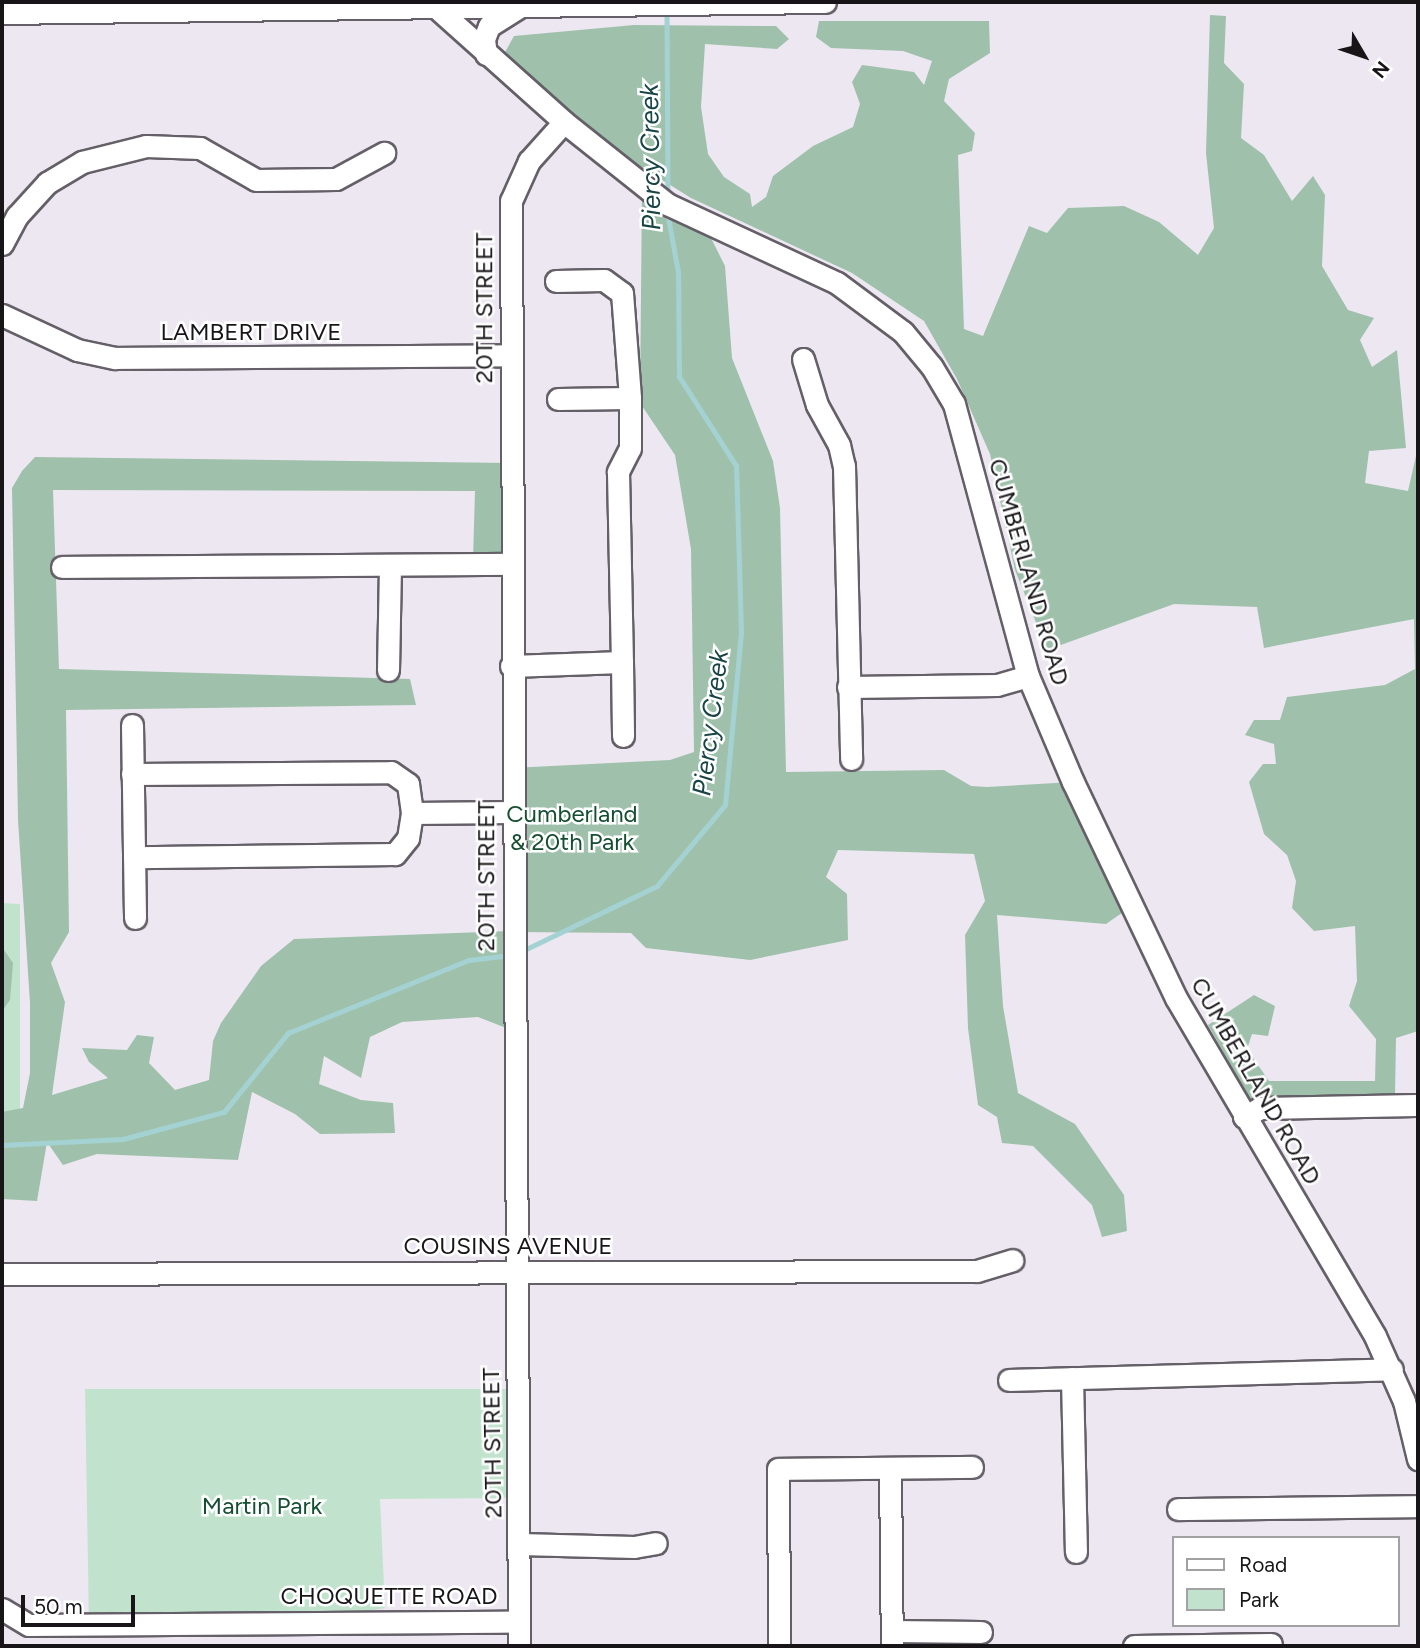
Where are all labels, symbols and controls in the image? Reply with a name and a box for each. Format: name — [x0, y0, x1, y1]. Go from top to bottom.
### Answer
north arrow — [1329, 21, 1399, 91]
text: N — [1367, 57, 1394, 82]
water label: Piercy Creek — [634, 83, 668, 231]
street label: 20TH STREET — [470, 233, 498, 383]
street label: LAMBERT DRIVE — [161, 318, 341, 346]
street label: CUMBERLAND ROAD — [983, 455, 1075, 689]
water label: Piercy Creek — [687, 648, 735, 798]
park label: Cumberland & 20th Park — [506, 800, 638, 856]
street label: 20TH STREET — [472, 801, 500, 951]
street label: CUMBERLAND ROAD — [1185, 972, 1327, 1190]
street label: COUSINS AVENUE — [403, 1232, 613, 1260]
street label: 20TH STREET — [476, 1367, 508, 1519]
park label: Martin Park — [202, 1492, 322, 1520]
legend — [1172, 1536, 1399, 1627]
text: Road — [1239, 1552, 1287, 1577]
scale bar — [24, 1582, 138, 1626]
street label: CHOQUETTE ROAD — [281, 1582, 497, 1610]
text: Park — [1239, 1587, 1279, 1612]
text: 50 m — [34, 1594, 83, 1619]

